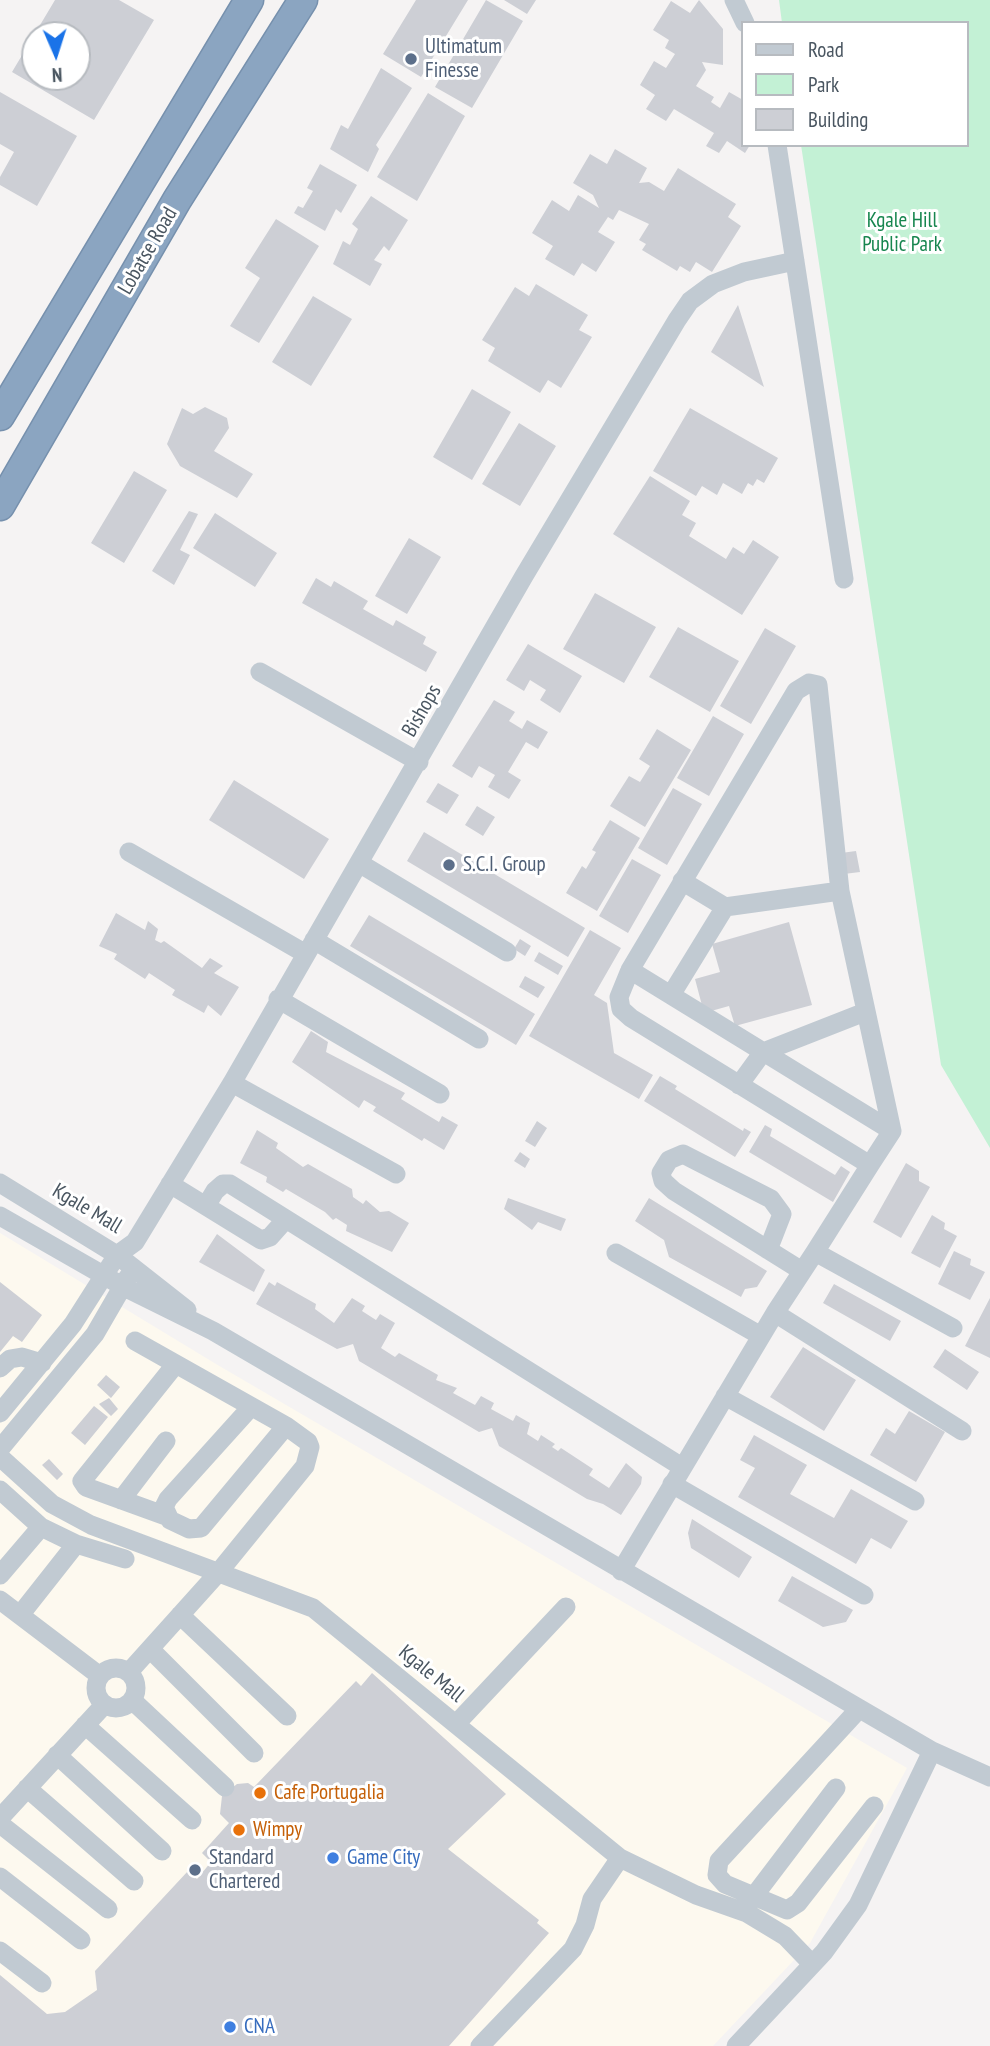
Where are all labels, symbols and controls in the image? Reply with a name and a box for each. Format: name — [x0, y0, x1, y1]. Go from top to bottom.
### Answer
north arrow — [21, 21, 91, 91]
legend — [741, 21, 969, 147]
place label: Ultimatum Finesse — [425, 34, 502, 84]
text: Road — [808, 36, 844, 63]
marker: Ultimatum Finesse — [403, 51, 419, 67]
text: N — [51, 63, 63, 87]
text: Park — [808, 71, 839, 98]
text: Building — [808, 106, 868, 133]
street label: Lobatse Road — [113, 203, 183, 299]
park label: Kgale Hill Public Park — [862, 208, 942, 258]
street label: Bishops — [397, 680, 447, 742]
place label: S.C.I. Group — [463, 852, 546, 878]
marker: S.C.I. Group — [441, 857, 457, 873]
street label: Kgale Mall — [48, 1178, 126, 1240]
street label: Kgale Mall — [393, 1640, 469, 1708]
place label: Cafe Portugalia — [274, 1780, 385, 1806]
marker: Cafe Portugalia — [252, 1785, 268, 1801]
place label: Wimpy — [253, 1817, 302, 1843]
marker: Wimpy — [231, 1822, 247, 1838]
place label: Standard Chartered — [209, 1845, 280, 1895]
place label: Game City — [347, 1845, 420, 1871]
marker: Game City — [325, 1850, 341, 1866]
marker: Standard Chartered — [187, 1862, 203, 1878]
place label: CNA — [244, 2014, 275, 2040]
marker: CNA — [222, 2019, 238, 2035]

